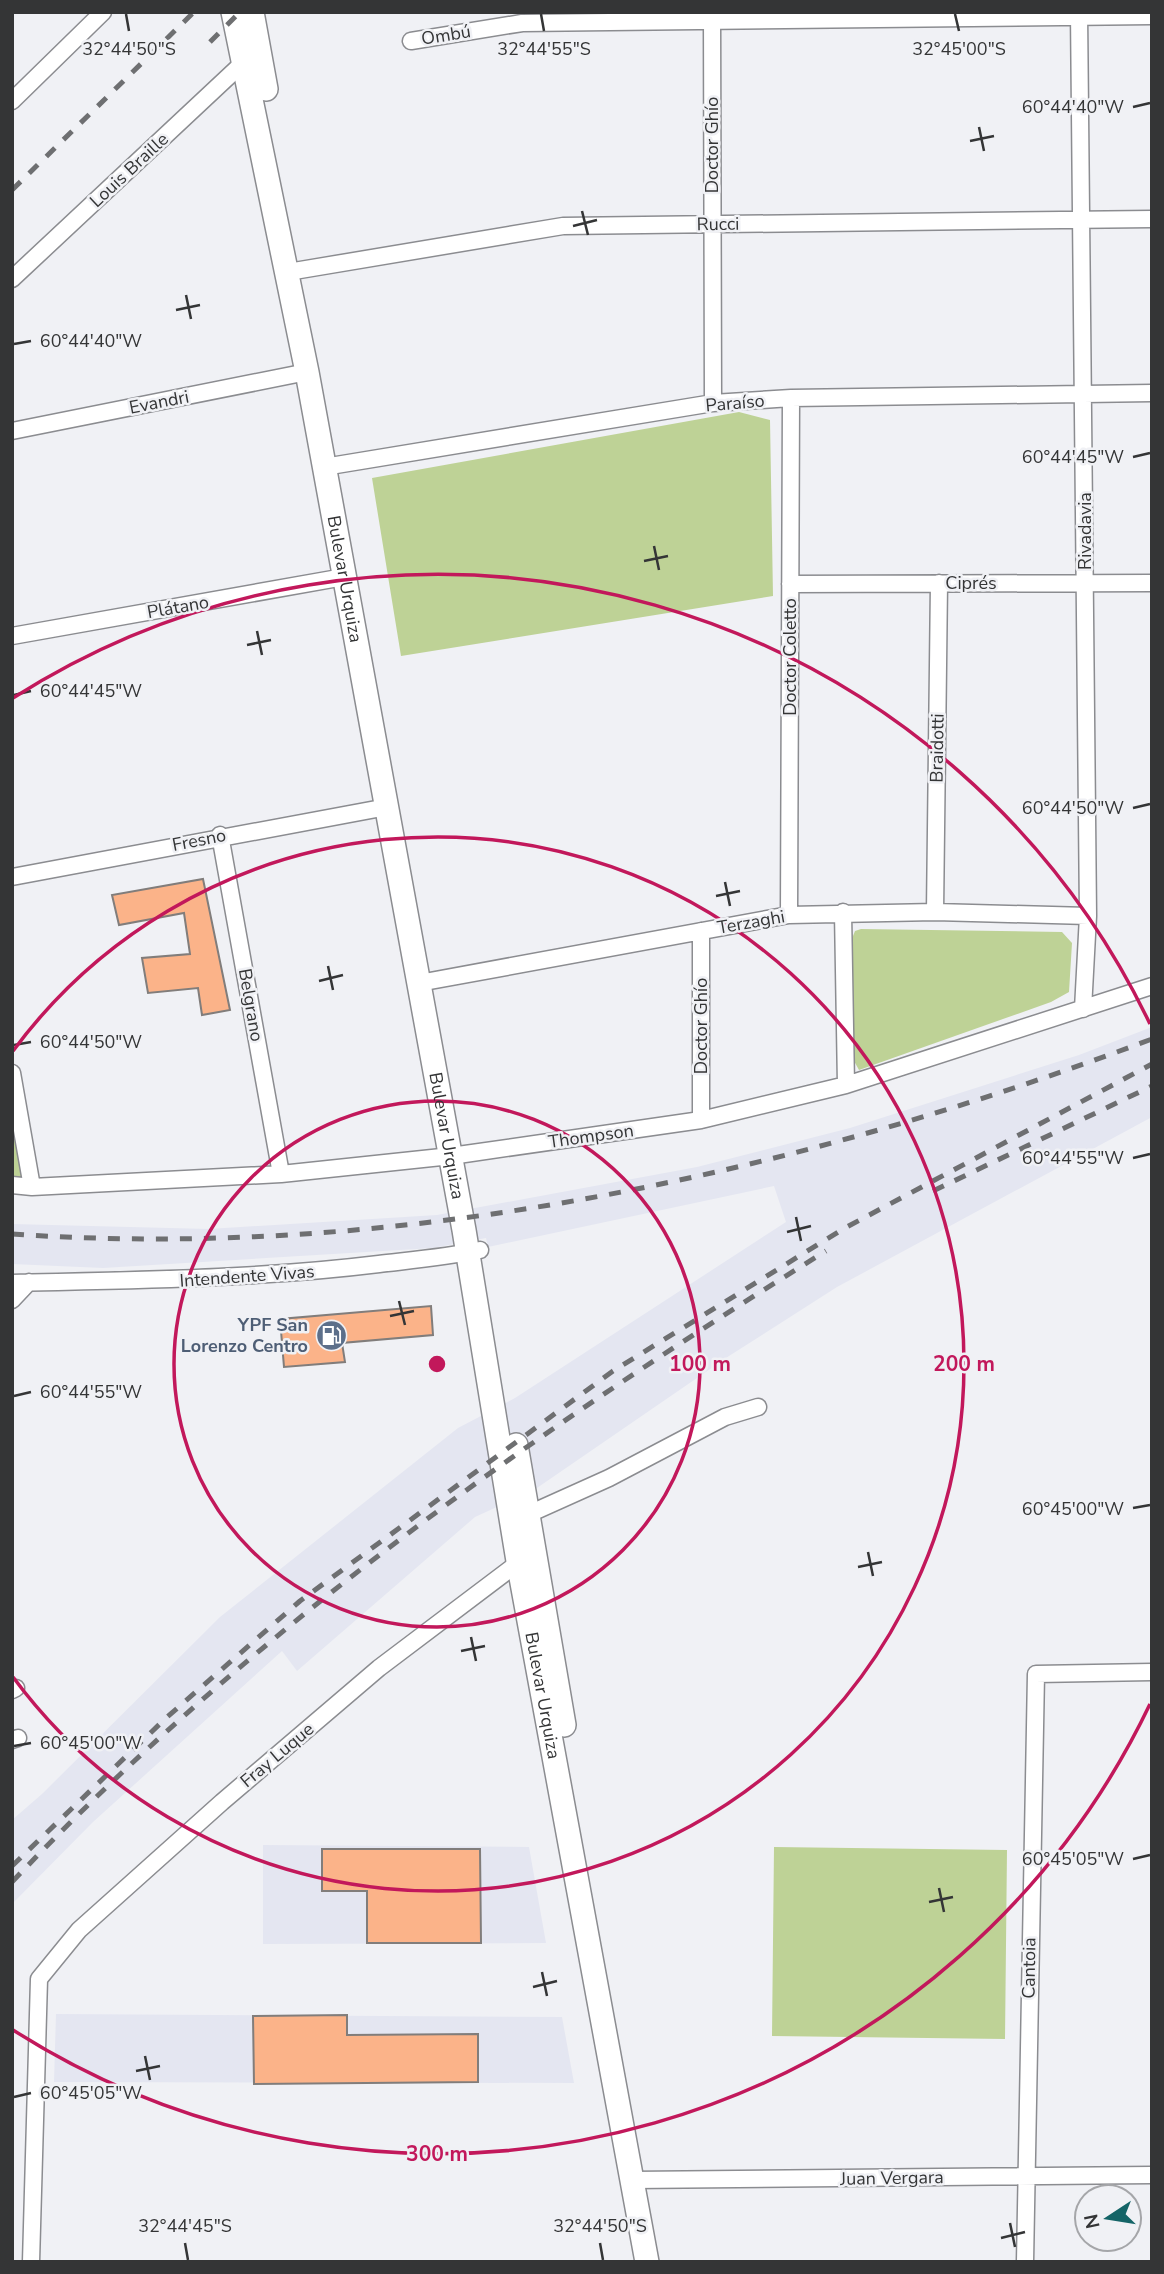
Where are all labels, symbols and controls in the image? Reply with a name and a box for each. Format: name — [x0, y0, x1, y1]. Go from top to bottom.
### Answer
street label: Ombú — [420, 19, 472, 51]
text: 32°44'50"S — [82, 37, 176, 61]
text: 32°44'55"S — [497, 37, 591, 61]
text: 32°45'00"S — [912, 37, 1006, 61]
text: 60°44'40"W — [1022, 95, 1124, 119]
street label: Doctor Ghío — [700, 97, 724, 193]
street label: Louis Braille — [84, 127, 174, 213]
street label: Rucci — [696, 212, 740, 236]
text: 60°44'40"W — [40, 329, 142, 353]
street label: Evandri — [127, 384, 191, 420]
street label: Paraíso — [704, 388, 766, 418]
text: 60°44'45"W — [1022, 445, 1124, 469]
street label: Rivadavia — [1073, 492, 1097, 570]
street label: Bulevar Urquiza — [321, 514, 368, 645]
street label: Ciprés — [945, 571, 997, 595]
street label: Plátano — [145, 590, 211, 624]
street label: Doctor Coletto — [778, 598, 802, 716]
text: 60°44'45"W — [40, 679, 142, 703]
street label: Braidotti — [924, 713, 950, 783]
text: 60°44'50"W — [1022, 796, 1124, 820]
street label: Fresno — [170, 823, 228, 857]
street label: Terzaghi — [715, 904, 787, 940]
street label: Belgrano — [233, 967, 269, 1043]
street label: Doctor Ghío — [689, 978, 713, 1074]
text: 60°44'50"W — [40, 1030, 142, 1054]
street label: Bulevar Urquiza — [423, 1070, 470, 1201]
street label: Thompson — [547, 1118, 635, 1154]
text: 60°44'55"W — [1022, 1146, 1124, 1170]
street label: Intendente Vivas — [179, 1259, 315, 1293]
place label: YPF San Lorenzo Centro — [181, 1313, 308, 1358]
fuel station icon: YPF San Lorenzo Centro — [314, 1318, 348, 1352]
text: 100 m — [669, 1350, 731, 1378]
text: 200 m — [933, 1350, 995, 1378]
centre of rings — [425, 1352, 449, 1376]
text: 60°44'55"W — [40, 1380, 142, 1404]
text: 60°45'00"W — [1022, 1497, 1124, 1521]
street label: Bulevar Urquiza — [519, 1630, 566, 1761]
street label: Fray Luque — [235, 1717, 319, 1793]
text: 60°45'00"W — [40, 1731, 142, 1755]
text: 60°45'05"W — [1022, 1847, 1124, 1871]
street label: Cantoia — [1016, 1937, 1042, 1999]
text: 60°45'05"W — [40, 2081, 142, 2105]
text: 300 m — [406, 2140, 468, 2168]
street label: Juan Vergara — [839, 2165, 944, 2191]
north arrow — [1073, 2183, 1143, 2253]
text: N — [1078, 2212, 1107, 2231]
text: 32°44'45"S — [138, 2214, 232, 2238]
text: 32°44'50"S — [553, 2214, 647, 2238]

